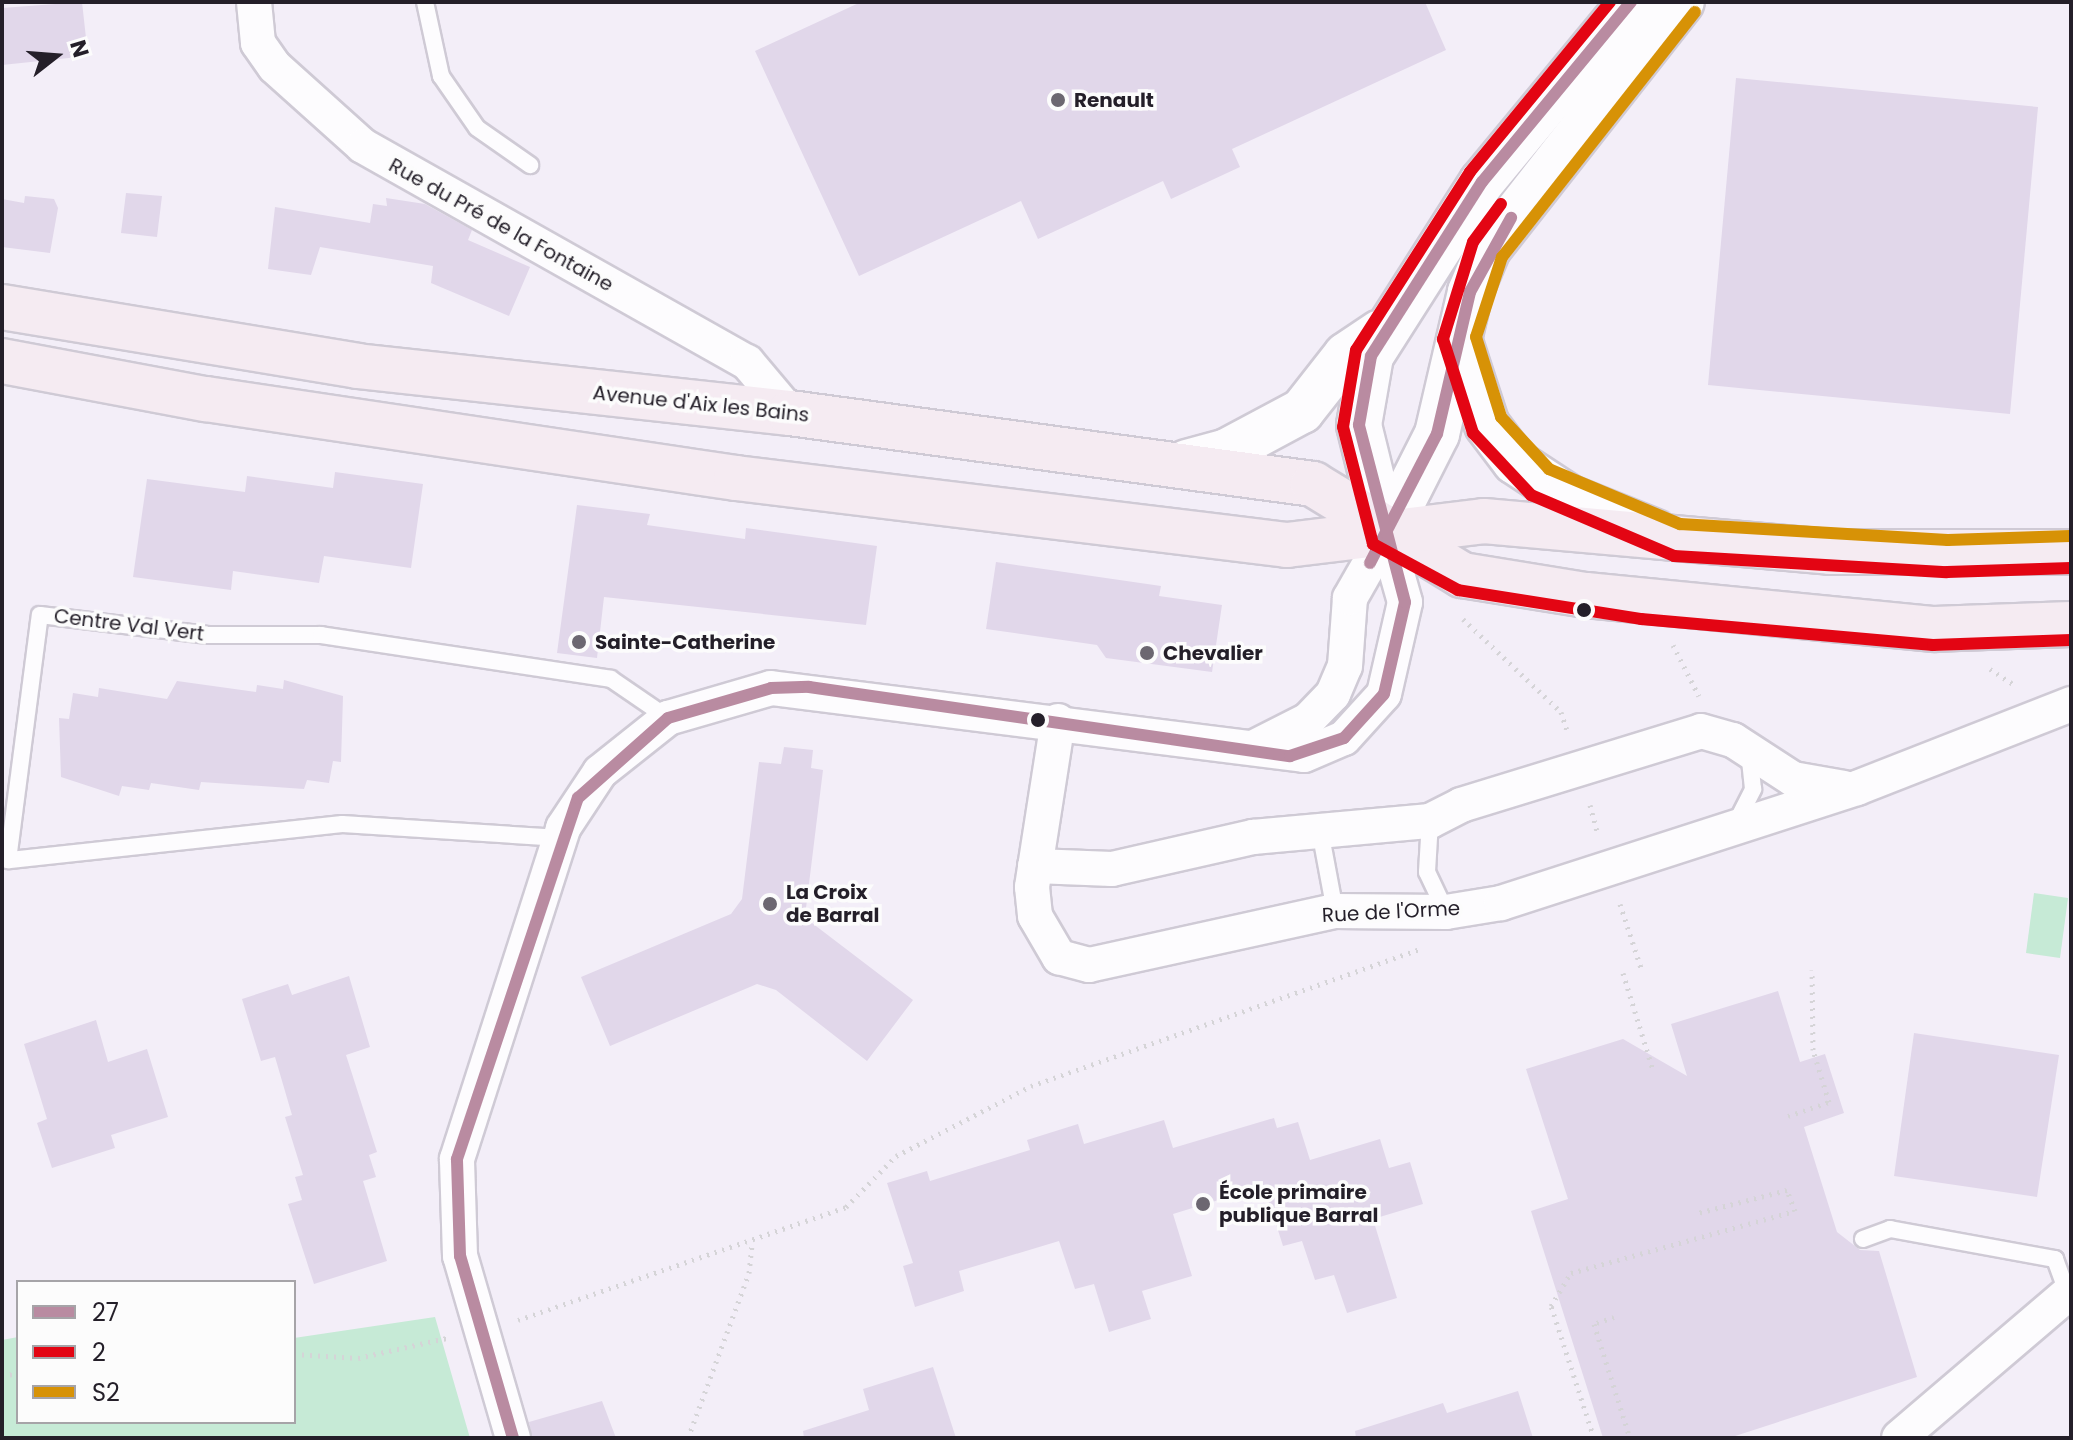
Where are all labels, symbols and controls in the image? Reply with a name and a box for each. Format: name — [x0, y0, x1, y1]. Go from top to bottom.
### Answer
north arrow — [16, 16, 96, 96]
text: N — [62, 36, 97, 61]
place label: Renault — [1074, 88, 1154, 112]
marker: Renault — [1049, 91, 1067, 109]
street label: Rue du Pré de la Fontaine — [385, 153, 617, 297]
street label: Avenue d'Aix les Bains — [592, 381, 810, 427]
unlabelled marker — [1576, 602, 1592, 618]
street label: Centre Val Vert — [53, 604, 205, 646]
place label: Sainte-Catherine — [595, 630, 775, 654]
marker: Sainte-Catherine — [570, 633, 588, 651]
place label: Chevalier — [1163, 641, 1263, 665]
marker: Chevalier — [1138, 644, 1156, 662]
unlabelled marker — [1030, 712, 1046, 728]
place label: La Croix de Barral — [786, 880, 879, 927]
marker: La Croix de Barral — [761, 895, 779, 913]
street label: Rue de l'Orme — [1321, 896, 1461, 928]
place label: École primaire publique Barral — [1219, 1180, 1378, 1227]
marker: École primaire publique Barral — [1194, 1195, 1212, 1213]
legend — [16, 1280, 296, 1424]
text: 27 — [92, 1296, 119, 1329]
text: 2 — [92, 1336, 106, 1369]
text: S2 — [92, 1376, 120, 1409]

